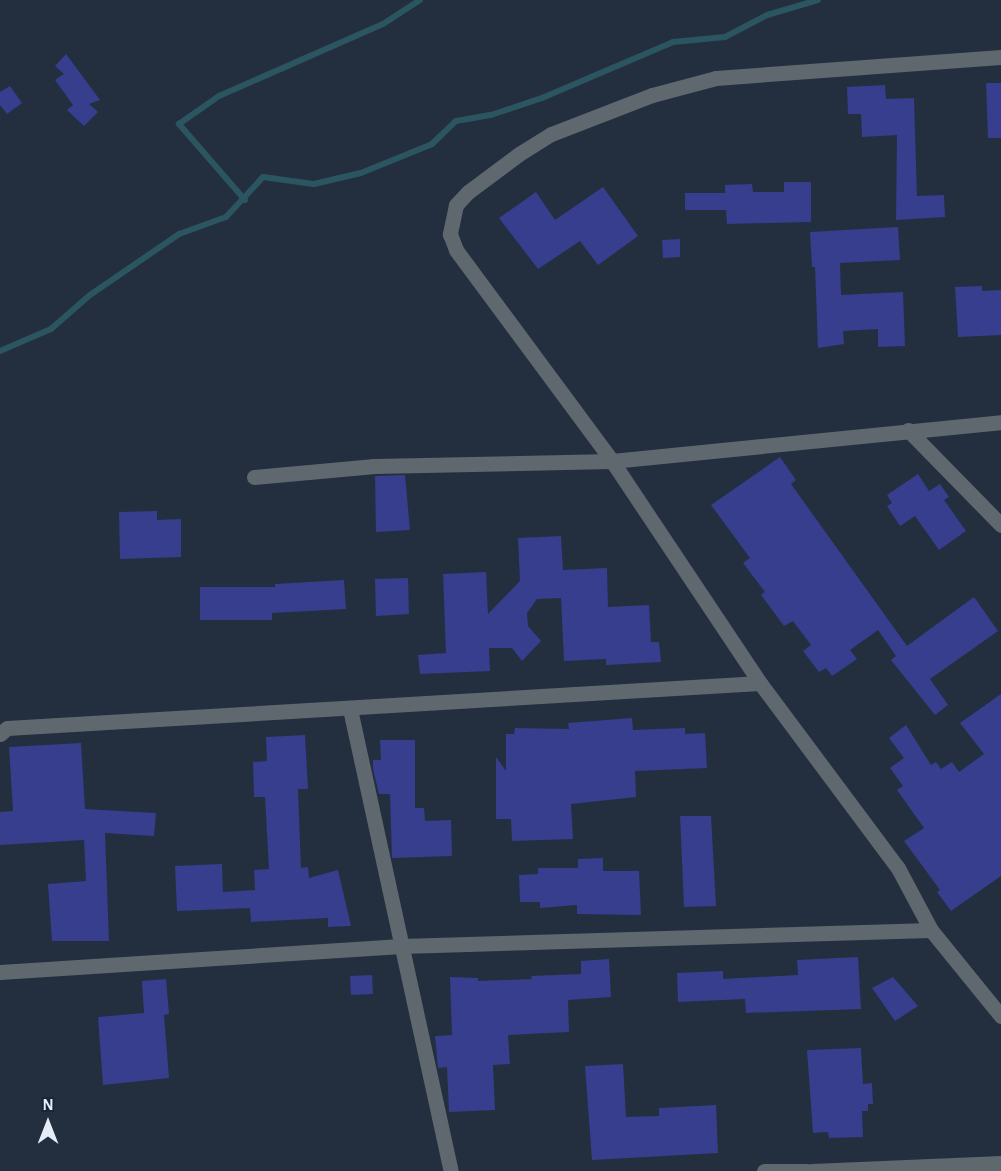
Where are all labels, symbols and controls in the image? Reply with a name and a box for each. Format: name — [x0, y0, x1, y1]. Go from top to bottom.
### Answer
north arrow — [18, 1093, 78, 1153]
text: N — [42, 1097, 54, 1113]

